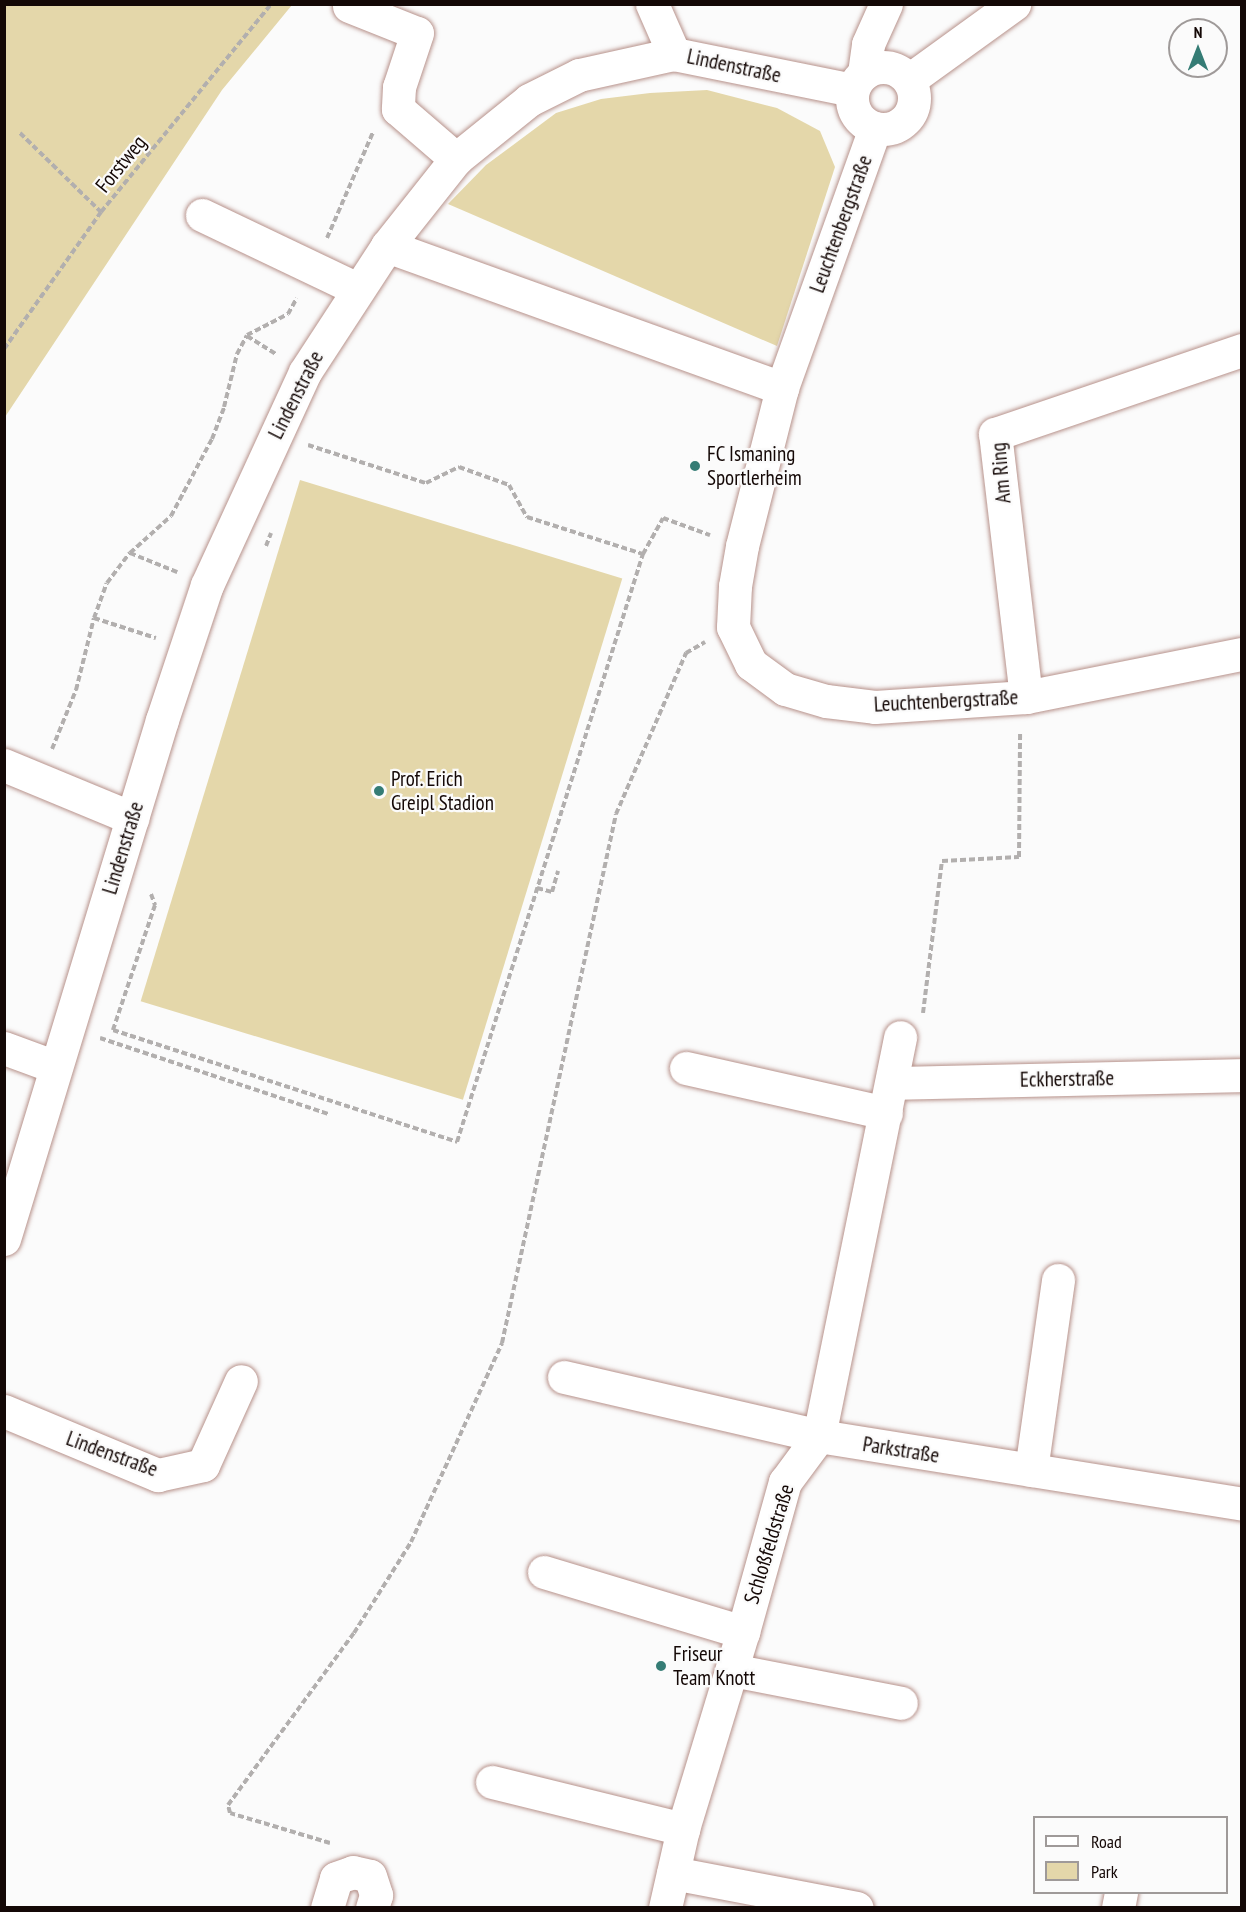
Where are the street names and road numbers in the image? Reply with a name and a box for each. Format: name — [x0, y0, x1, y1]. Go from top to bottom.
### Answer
street label: Lindenstraße — [685, 44, 783, 88]
street label: Forstweg — [90, 130, 152, 198]
street label: Leuchtenbergstraße — [804, 152, 878, 296]
street label: Lindenstraße — [263, 347, 329, 443]
street label: Am Ring — [986, 442, 1016, 504]
street label: Leuchtenbergstraße — [873, 685, 1019, 717]
street label: Lindenstraße — [97, 799, 149, 897]
street label: Eckherstraße — [1020, 1066, 1114, 1092]
street label: Lindenstraße — [63, 1426, 161, 1482]
street label: Parkstraße — [861, 1432, 941, 1468]
street label: Schloßfeldstraße — [739, 1481, 799, 1607]

